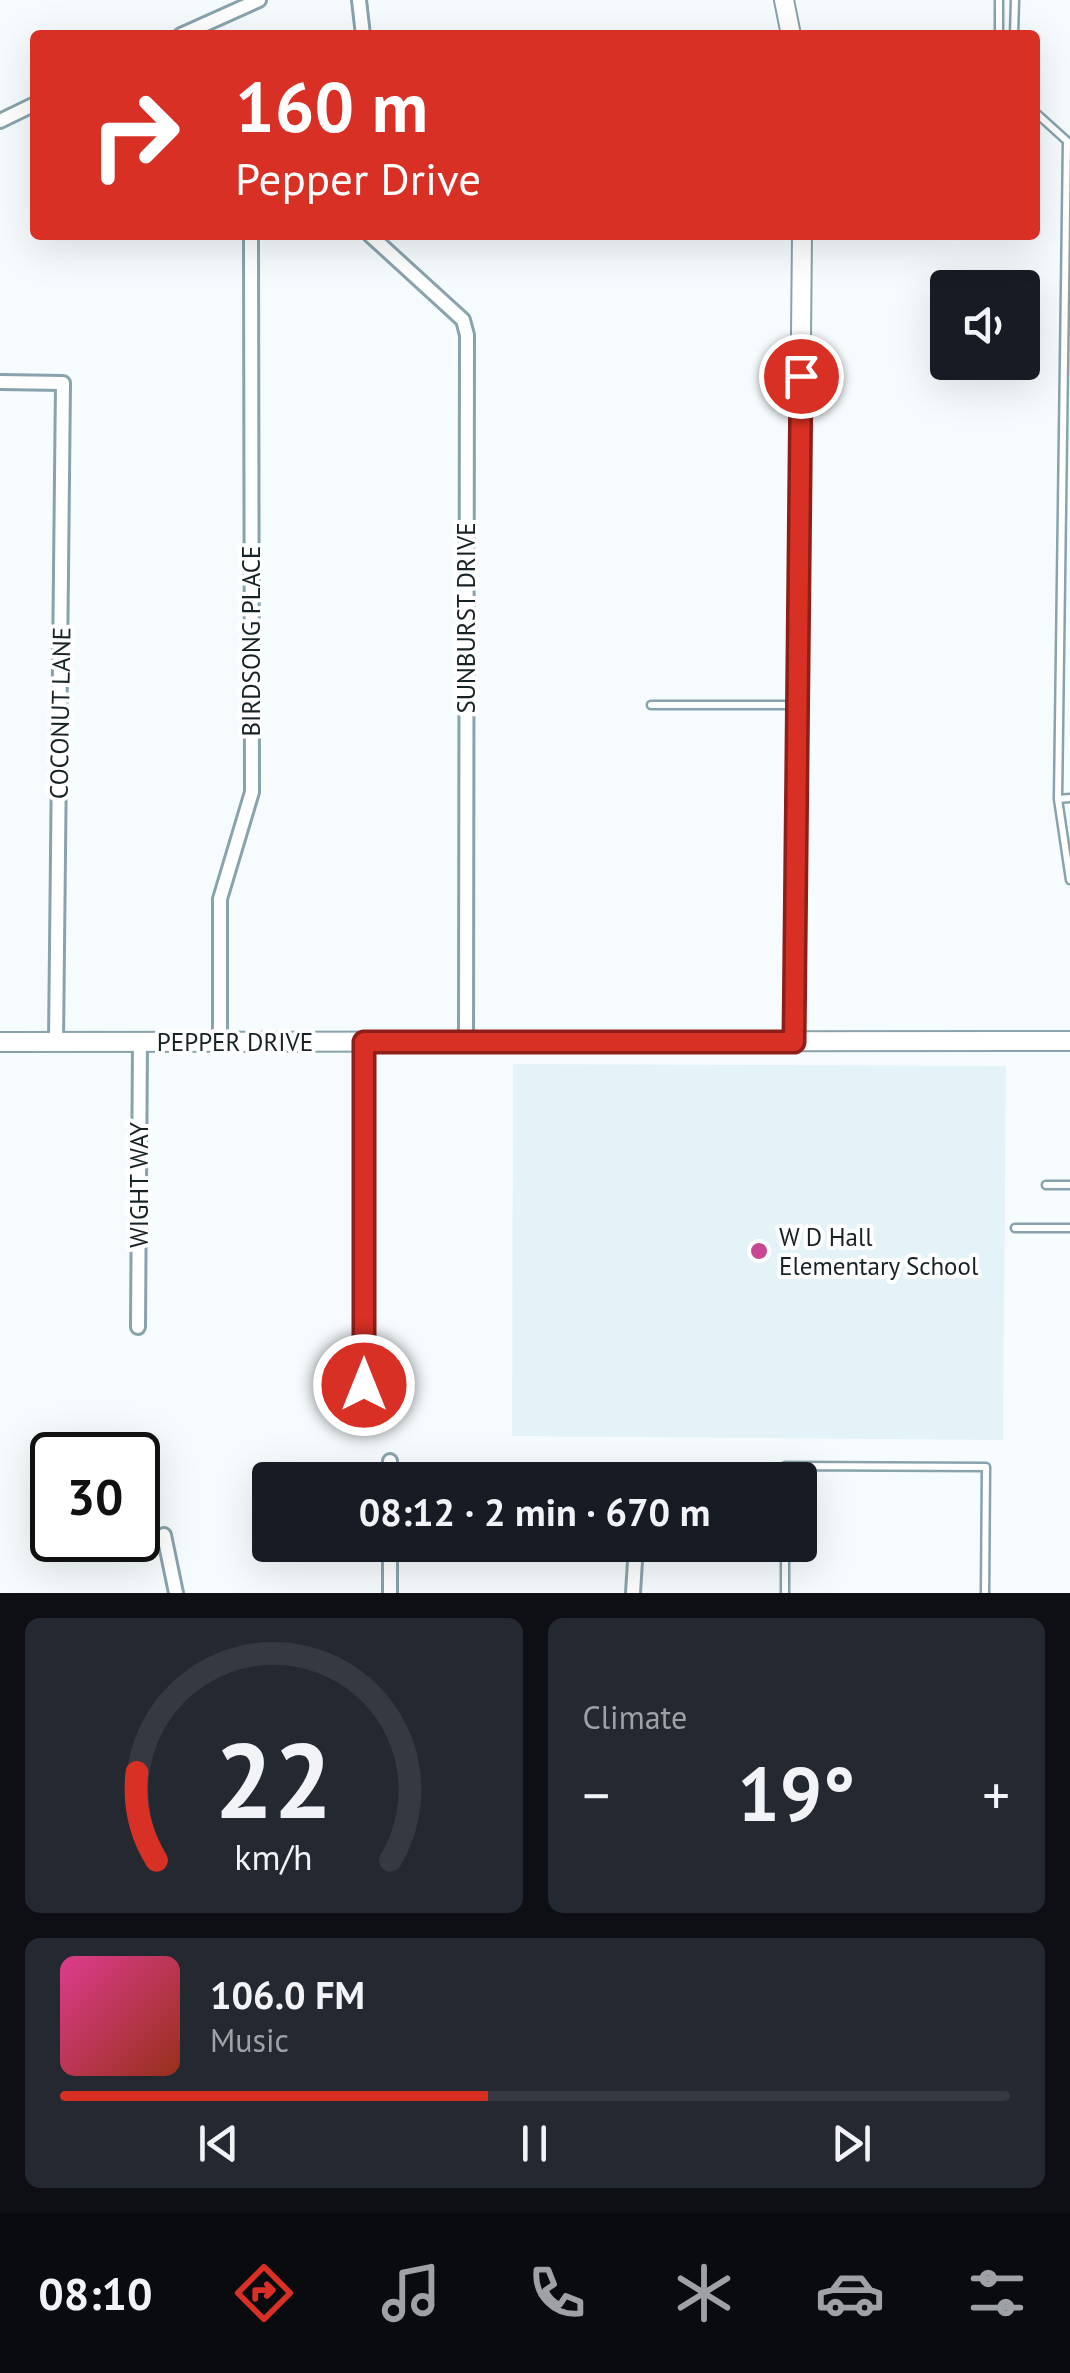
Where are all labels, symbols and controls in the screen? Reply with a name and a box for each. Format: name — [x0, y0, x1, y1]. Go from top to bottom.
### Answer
text: 160 m — [235, 61, 428, 151]
icon: right — [70, 70, 200, 200]
text: Pepper Drive — [235, 149, 481, 207]
map controls — [930, 270, 1040, 380]
button: sound — [930, 270, 1040, 380]
pin — [759, 334, 844, 419]
icon: arrive — [774, 349, 829, 404]
street label: SUNBURST DRIVE — [450, 522, 482, 714]
street label: BIRDSONG PLACE — [235, 545, 267, 737]
street label: COCONUT LANE — [43, 627, 77, 799]
street label: PEPPER DRIVE — [157, 1026, 313, 1058]
street label: WIGHT WAY — [123, 1122, 155, 1248]
place label: W D Hall Elementary School — [779, 1221, 979, 1282]
marker: W D Hall Elementary School — [748, 1240, 770, 1262]
position arrow — [312, 1333, 416, 1437]
speed limit sign: 30 — [30, 1432, 160, 1562]
text: 08:12 · 2 min · 670 m — [359, 1487, 710, 1536]
text: Climate — [583, 1696, 687, 1738]
text: 22 — [215, 1712, 333, 1847]
text: 19° — [737, 1745, 855, 1842]
text: − — [583, 1759, 610, 1830]
text: + — [982, 1759, 1010, 1830]
text: km/h — [235, 1834, 313, 1880]
text: 106.0 FM — [210, 1970, 365, 2019]
text: Music — [210, 2019, 289, 2061]
icon: previous — [191, 2116, 246, 2171]
icon: pause — [507, 2116, 562, 2171]
icon: next — [824, 2116, 879, 2171]
icon: directions — [229, 2258, 299, 2328]
icon: music — [376, 2258, 446, 2328]
icon: phone — [522, 2258, 592, 2328]
icon: climate — [669, 2258, 739, 2328]
icon: car — [815, 2258, 885, 2328]
icon: filters — [962, 2258, 1032, 2328]
text: 08:10 — [38, 2264, 152, 2322]

